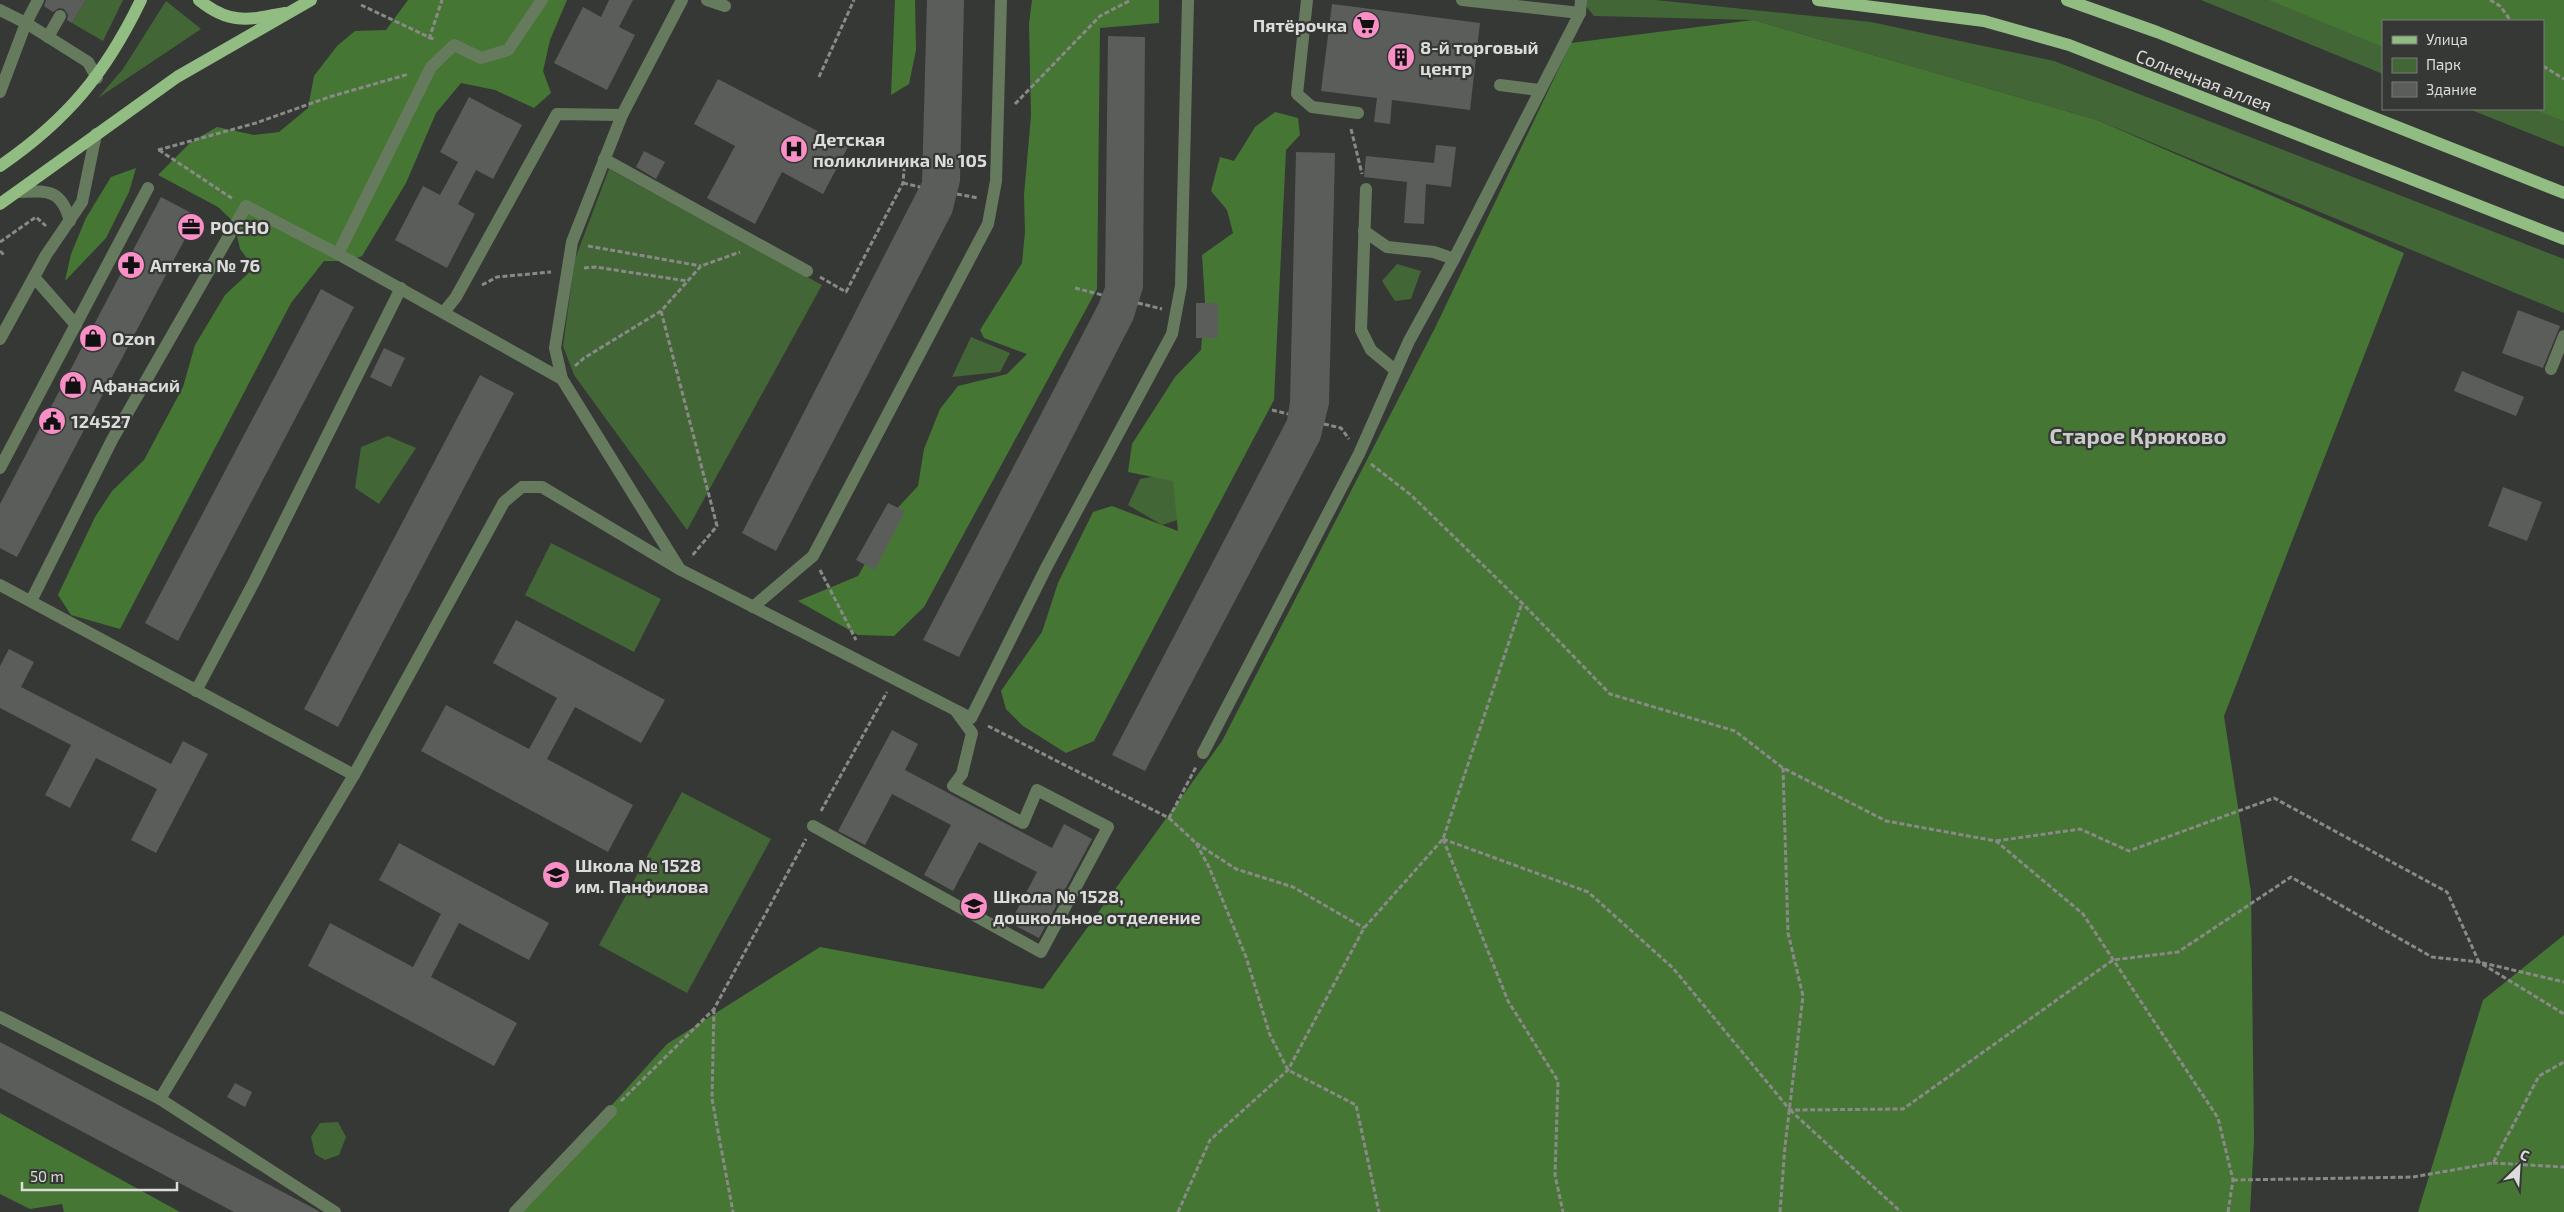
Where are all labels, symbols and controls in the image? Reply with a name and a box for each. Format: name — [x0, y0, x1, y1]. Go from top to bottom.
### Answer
supermarket icon: Пятёрочка — [1351, 10, 1381, 40]
place label: Пятёрочка — [1253, 14, 1347, 36]
legend — [2382, 20, 2544, 110]
text: Улица — [2426, 30, 2468, 48]
place label: 8-й торговый центр — [1420, 36, 1539, 79]
building icon: 8-й торговый центр — [1386, 42, 1416, 72]
street label: Солнечная аллея — [2133, 44, 2275, 116]
text: Парк — [2426, 55, 2461, 73]
text: Здание — [2426, 80, 2477, 98]
place label: Детская поликлиника № 105 — [813, 128, 987, 171]
hospital icon: Детская поликлиника № 105 — [779, 134, 809, 164]
office icon: РОСНО — [176, 212, 206, 242]
place label: РОСНО — [210, 216, 269, 238]
pharmacy icon: Аптека № 76 — [116, 250, 146, 280]
place label: Аптека № 76 — [150, 254, 260, 276]
shop icon: Ozon — [78, 323, 108, 353]
place label: Ozon — [112, 327, 155, 349]
shop icon: Афанасий — [58, 370, 88, 400]
place label: Афанасий — [92, 374, 180, 396]
public building icon: 124527 — [37, 406, 67, 436]
place label: 124527 — [71, 410, 131, 432]
district label: Старое Крюково — [2050, 422, 2226, 448]
place label: Школа № 1528 им. Панфилова — [575, 854, 709, 897]
school or university icon: Школа № 1528 им. Панфилова — [541, 860, 571, 890]
place label: Школа № 1528, дошкольное отделение — [993, 885, 1201, 928]
school or university icon: Школа № 1528, дошкольное отделение — [959, 891, 989, 921]
north arrow — [2494, 1142, 2544, 1192]
text: С — [2517, 1145, 2532, 1164]
scale bar — [22, 1160, 178, 1192]
text: 50 m — [30, 1167, 64, 1185]

